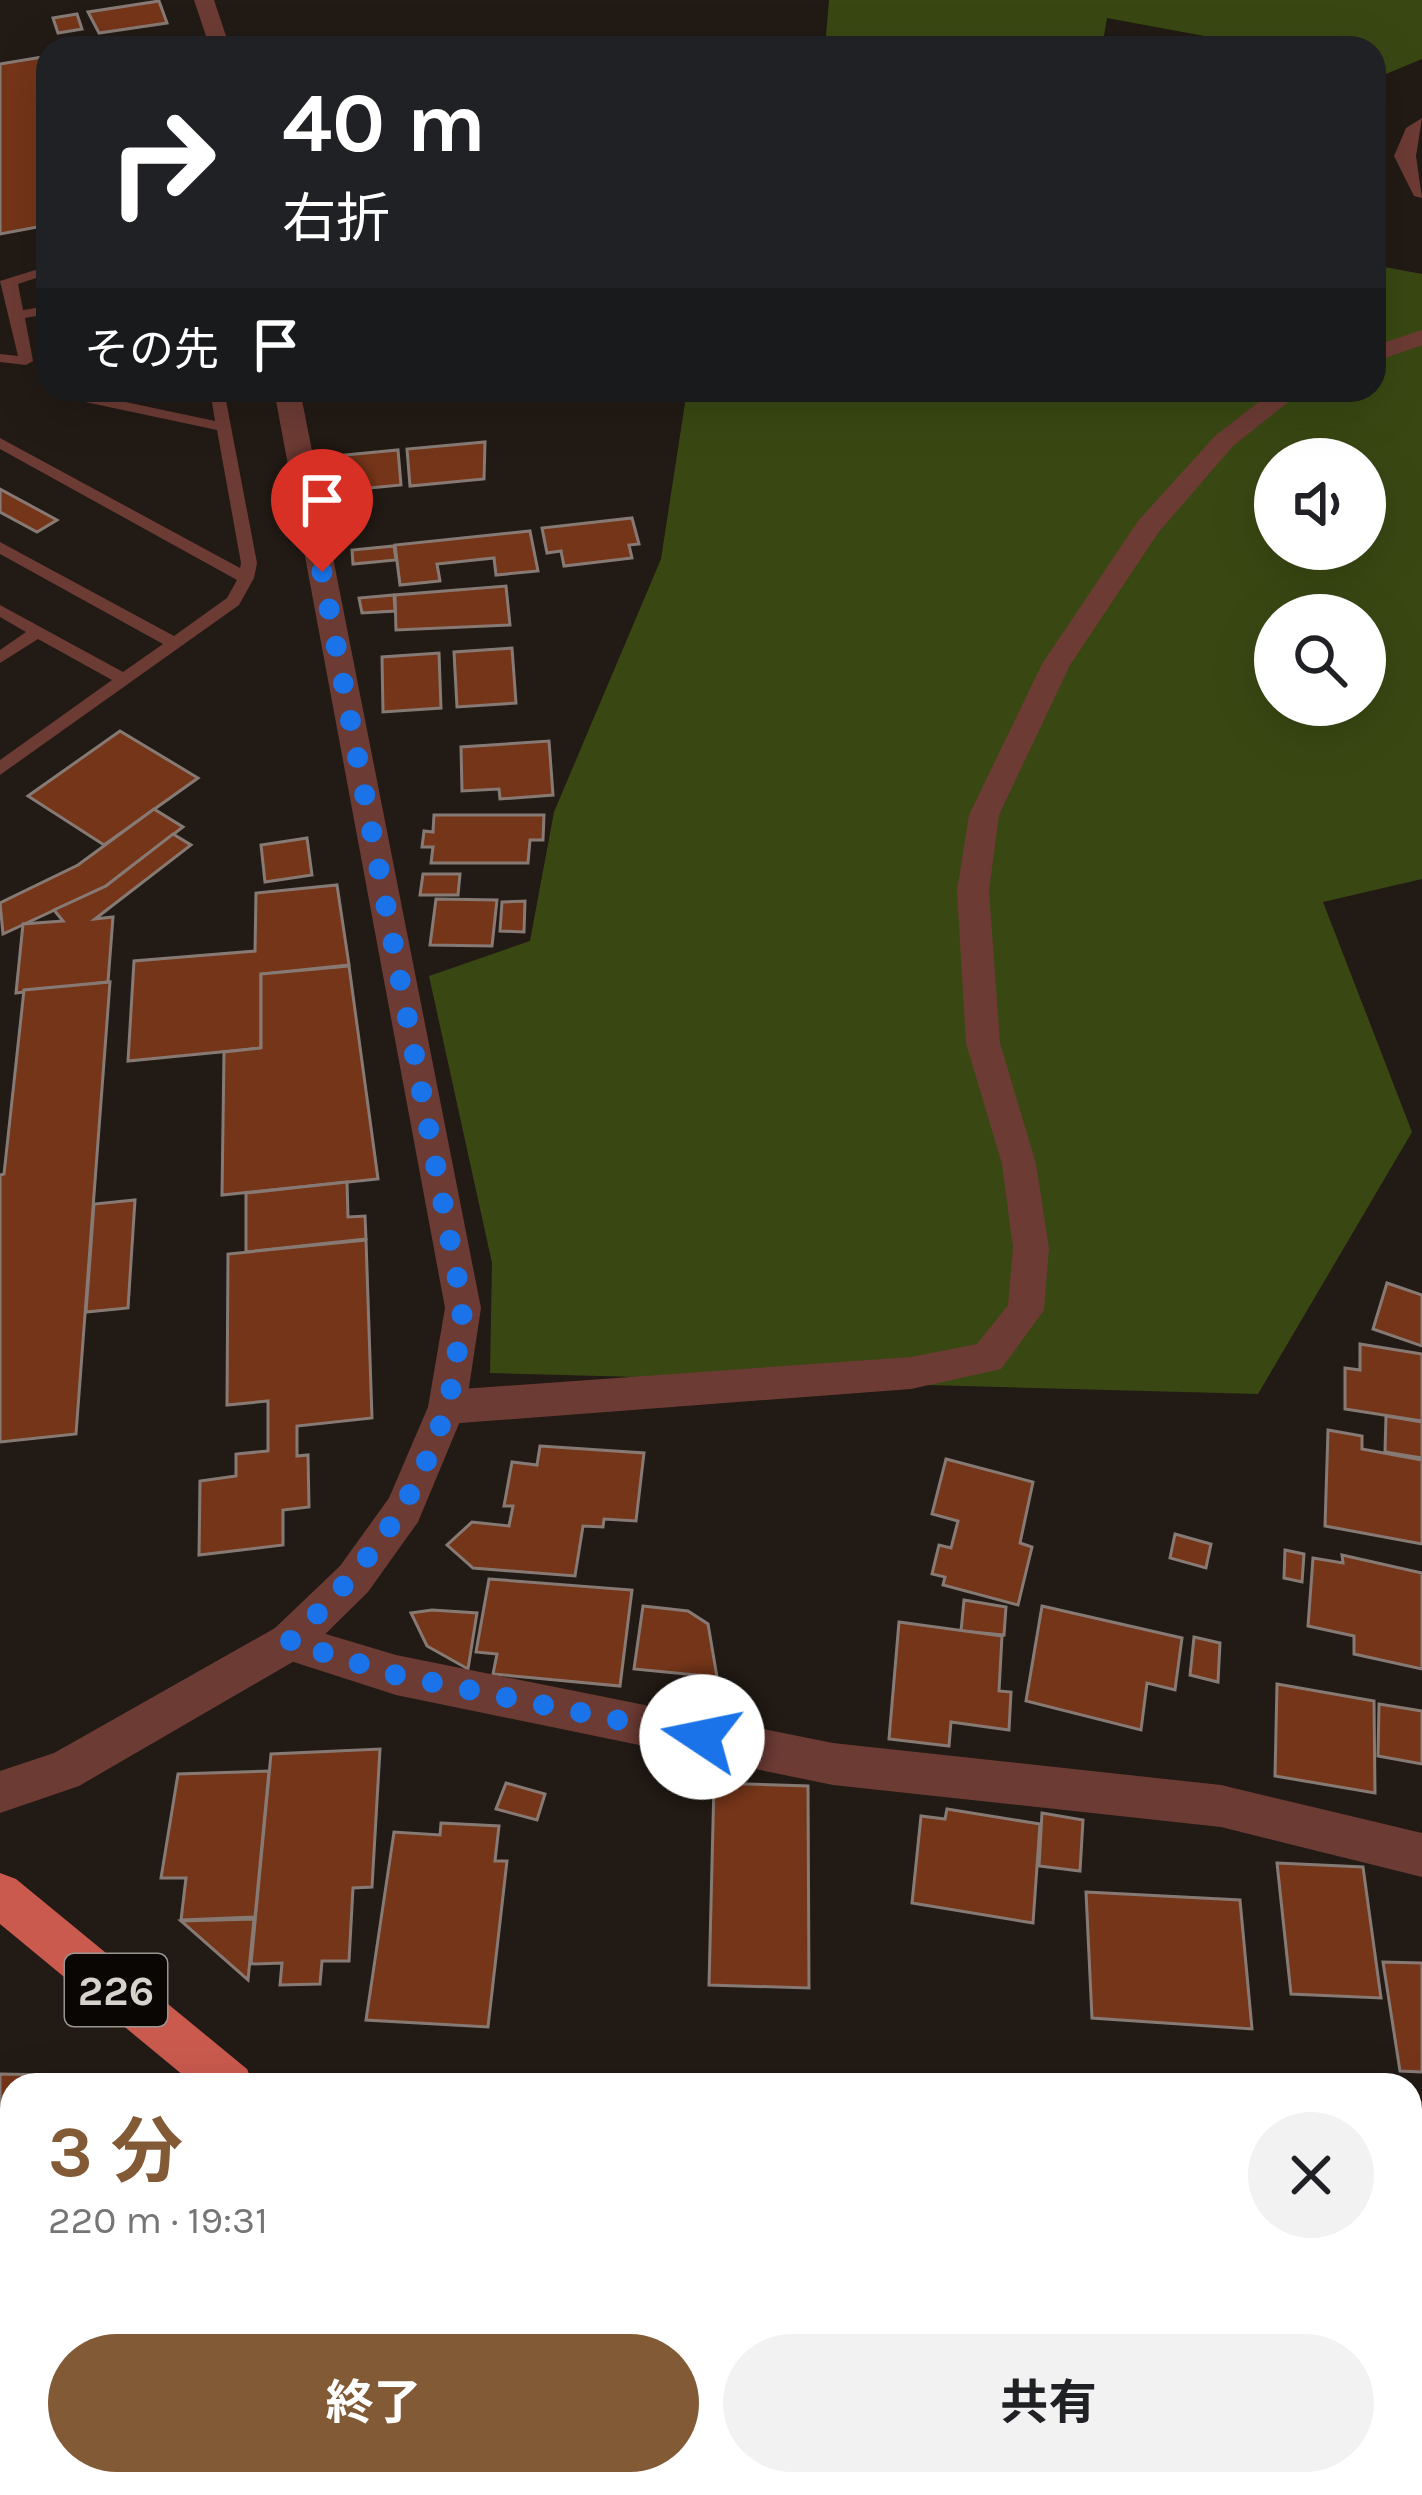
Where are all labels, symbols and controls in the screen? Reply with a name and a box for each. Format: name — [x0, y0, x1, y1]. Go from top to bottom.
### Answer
text: 40 m — [282, 74, 486, 172]
icon: right — [84, 84, 240, 240]
text: 右折 — [282, 187, 390, 251]
icon: arrive — [243, 312, 309, 378]
text: その先 — [84, 324, 219, 376]
map controls — [1254, 438, 1386, 726]
button: sound — [1254, 438, 1386, 570]
pin — [271, 449, 373, 572]
icon: arrive — [289, 467, 355, 533]
button: search — [1254, 594, 1386, 726]
position arrow — [639, 1674, 765, 1800]
road number: 226 — [65, 1954, 167, 2026]
text: 3 分 — [48, 2110, 183, 2194]
button: close — [1248, 2112, 1374, 2238]
text: 220 m · 19:31 — [48, 2197, 268, 2243]
button: 終了 — [48, 2334, 699, 2472]
button: 共有 — [723, 2334, 1374, 2472]

